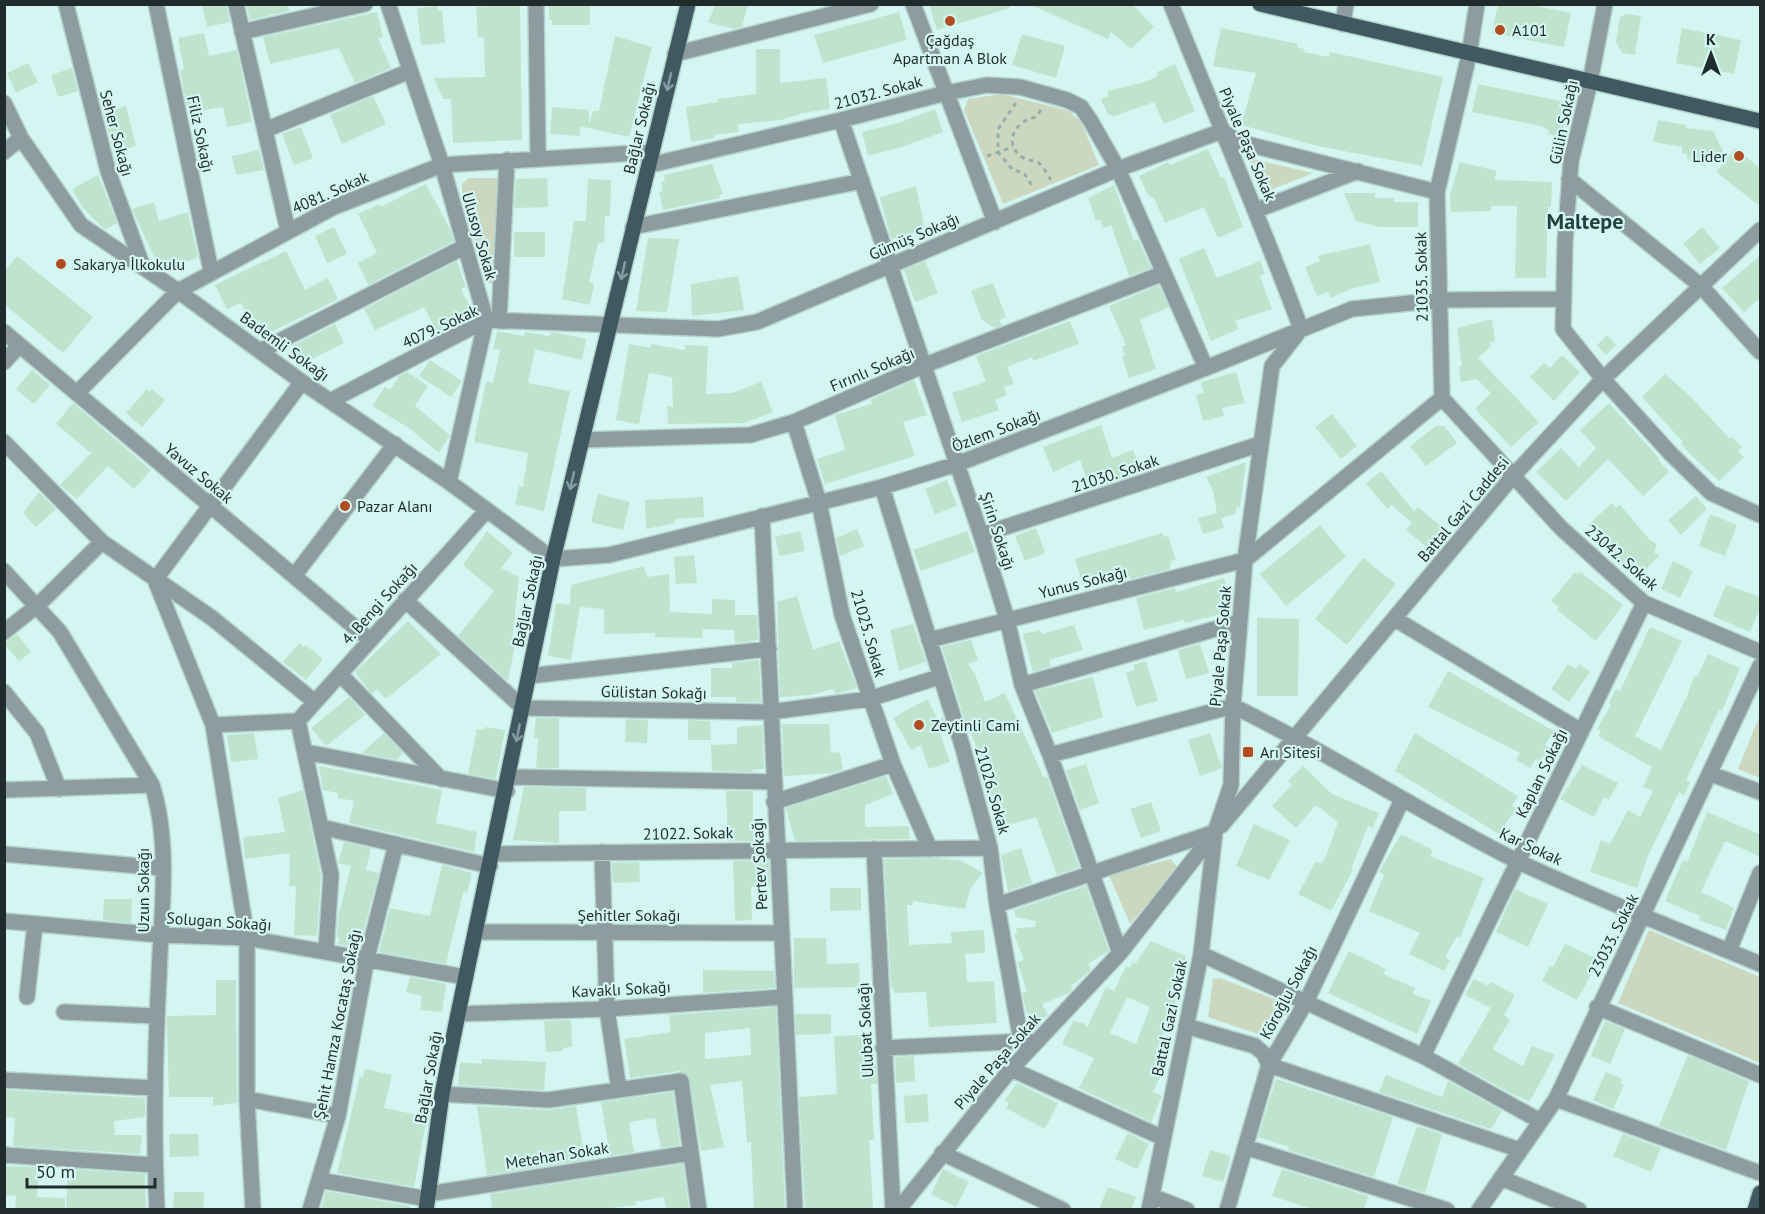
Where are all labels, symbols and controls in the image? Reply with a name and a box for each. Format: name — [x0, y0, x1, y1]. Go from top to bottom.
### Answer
marker: Çağdaş Apartman A Blok — [943, 14, 957, 28]
place label: A101 — [1512, 20, 1548, 40]
marker: A101 — [1493, 23, 1507, 37]
north arrow — [1681, 24, 1741, 84]
text: K — [1706, 29, 1716, 49]
place label: Çağdaş Apartman A Blok — [893, 30, 1007, 68]
street label: 21032. Sokak — [832, 71, 925, 113]
one-way arrow — [662, 72, 674, 91]
street label: Gülin Sokağı — [1544, 78, 1582, 166]
street label: Bağlar Sokağı — [619, 80, 659, 176]
street label: Piyale Paşa Sokak — [1215, 84, 1281, 204]
street label: Seher Sokağı — [96, 88, 138, 178]
street label: Filiz Sokağı — [183, 94, 219, 174]
place label: Lider — [1692, 146, 1728, 166]
marker: Lider — [1732, 149, 1746, 163]
street label: 4081. Sokak — [289, 166, 372, 218]
street label: Ulusoy Sokak — [458, 190, 502, 282]
district label: Maltepe — [1547, 207, 1623, 235]
street label: Gümüş Sokağı — [866, 208, 962, 264]
street label: 21035. Sokak — [1410, 231, 1432, 322]
place label: Sakarya İlkokulu — [73, 254, 185, 274]
marker: Sakarya İlkokulu — [54, 257, 68, 271]
one-way arrow — [617, 261, 628, 280]
street label: 4079. Sokak — [399, 300, 482, 352]
street label: Bademli Sokağı — [236, 307, 334, 385]
street label: Fırınlı Sokağı — [827, 342, 917, 396]
street label: Özlem Sokağı — [949, 404, 1043, 456]
street label: Yavuz Sokak — [161, 439, 238, 508]
street label: 21030. Sokak — [1069, 449, 1161, 496]
street label: Battal Gazi Caddesi — [1413, 452, 1513, 566]
one-way arrow — [565, 471, 577, 490]
street label: Şirin Sokağı — [976, 489, 1020, 573]
place label: Pazar Alanı — [357, 496, 433, 516]
marker: Pazar Alanı — [338, 499, 352, 513]
street label: 23042. Sokak — [1581, 520, 1663, 594]
street label: Bağlar Sokağı — [507, 553, 547, 649]
street label: 4. Bengi Sokağı — [337, 558, 421, 648]
street label: Yunus Sokağı — [1037, 561, 1129, 603]
street label: Piyale Paşa Sokak — [1205, 584, 1235, 707]
street label: 21025. Sokak — [847, 587, 891, 680]
street label: Gülistan Sokağı — [601, 681, 707, 703]
place label: Zeytinli Cami — [931, 715, 1020, 735]
marker: Zeytinli Cami — [912, 718, 926, 732]
one-way arrow — [512, 723, 523, 743]
street label: Kaplan Sokağı — [1511, 725, 1571, 821]
place label: Arı Sitesi — [1260, 742, 1321, 762]
street label: 21026. Sokak — [971, 744, 1015, 837]
marker: Arı Sitesi — [1241, 745, 1255, 759]
street label: Pertev Sokağı — [747, 817, 771, 911]
street label: 21022. Sokak — [643, 822, 734, 844]
street label: Kar Sokak — [1496, 823, 1566, 869]
street label: Uzun Sokağı — [133, 848, 153, 932]
street label: 23033. Sokak — [1584, 890, 1643, 980]
street label: Şehitler Sokağı — [577, 905, 681, 925]
street label: Solugan Sokağı — [166, 907, 272, 935]
street label: Şehit Hamza Kocataş Sokağı — [309, 927, 365, 1121]
street label: Köroğlu Sokağı — [1255, 942, 1321, 1042]
street label: Battal Gazi Sokak — [1147, 958, 1191, 1078]
street label: Kavaklı Sokağı — [571, 976, 671, 1002]
street label: Ulubat Sokağı — [853, 982, 877, 1078]
street label: Piyale Paşa Sokak — [950, 1008, 1045, 1113]
street label: Bağlar Sokağı — [410, 1029, 446, 1125]
street label: Metehan Sokak — [504, 1137, 610, 1173]
scale bar — [27, 1151, 154, 1189]
text: 50 m — [36, 1160, 75, 1183]

